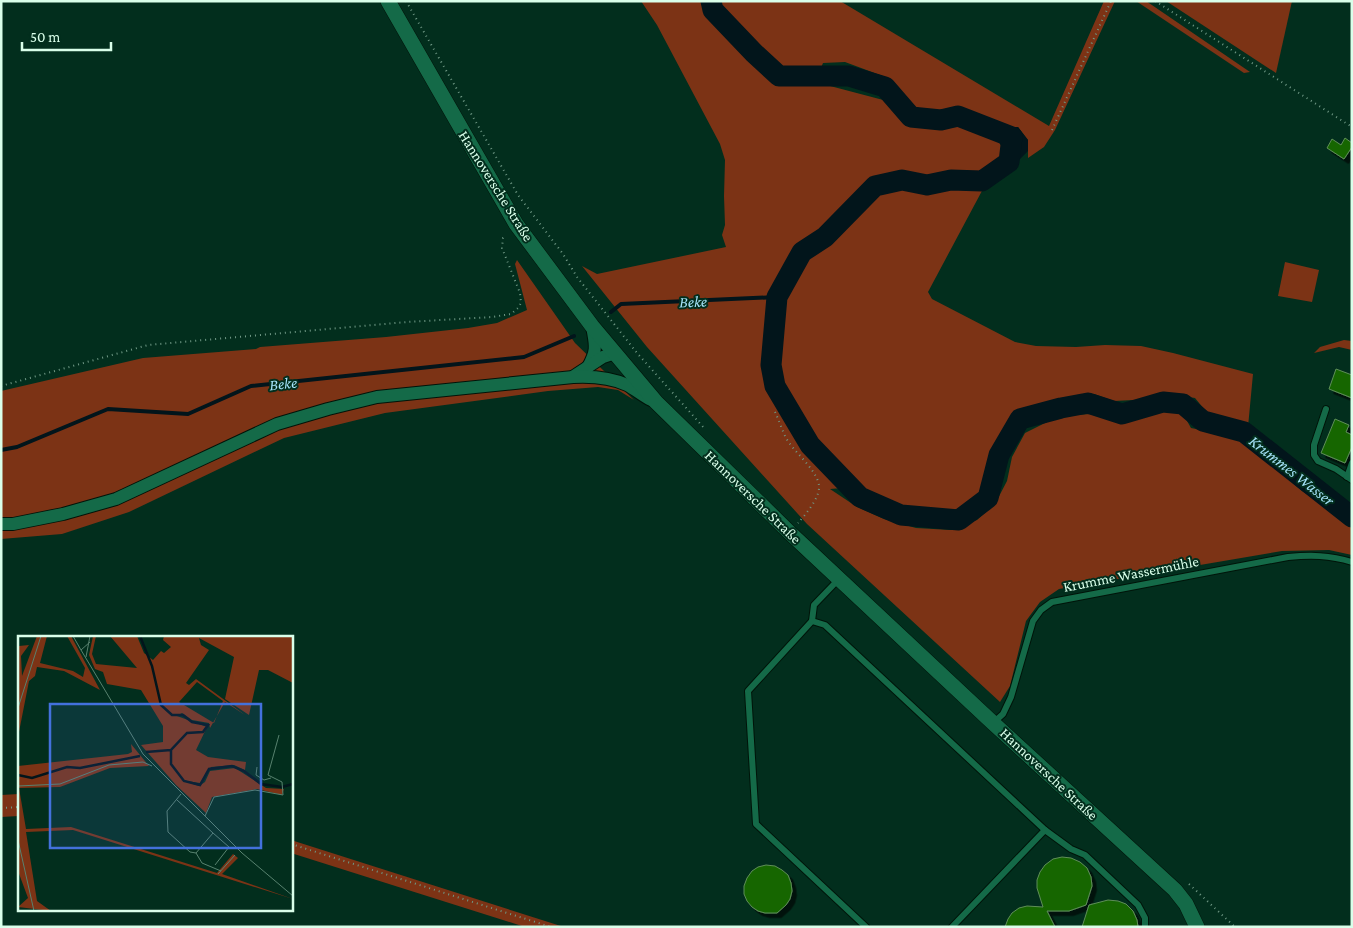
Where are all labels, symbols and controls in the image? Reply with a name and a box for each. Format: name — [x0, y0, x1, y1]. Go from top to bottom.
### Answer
scale bar — [22, 20, 111, 52]
text: 50 m — [30, 29, 60, 45]
street label: Hannoversche Straße — [455, 128, 537, 245]
water label: Beke — [679, 293, 707, 310]
water label: Beke — [268, 374, 298, 393]
water label: Krummes Wasser — [1246, 432, 1338, 509]
street label: Hannoversche Straße — [702, 447, 805, 547]
street label: Krumme Wassermühle — [1062, 553, 1201, 595]
inset map — [18, 636, 292, 910]
street label: Hannoversche Straße — [997, 725, 1101, 824]

